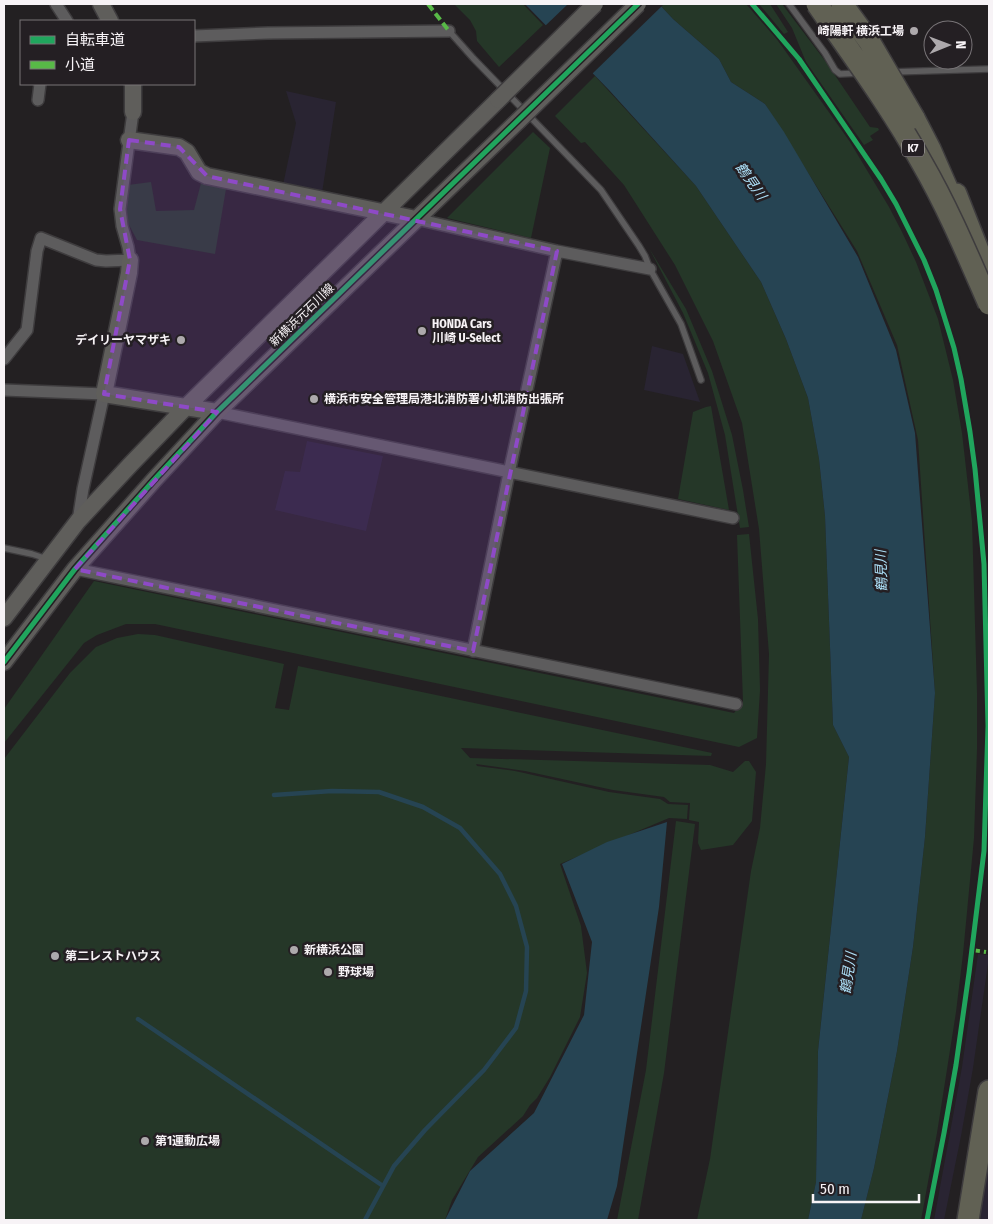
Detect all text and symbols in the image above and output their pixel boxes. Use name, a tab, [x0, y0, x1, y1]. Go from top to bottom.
legend	[20, 20, 195, 85]
north arrow	[923, 20, 973, 70]
place label: 崎陽軒 横浜工場	[818, 24, 904, 38]
marker: 崎陽軒 横浜工場	[908, 25, 920, 37]
text: 自転車道	[65, 31, 125, 49]
text: N	[952, 40, 969, 49]
text: 小道	[65, 56, 95, 74]
road number: K7	[902, 140, 924, 156]
water label: 鶴見川	[732, 159, 771, 205]
street label: 新横浜元石川線	[267, 281, 337, 349]
place label: HONDA Cars 川崎 U-Select	[432, 317, 501, 345]
marker: HONDA Cars 川崎 U-Select	[416, 325, 428, 337]
place label: デイリーヤマザキ	[75, 333, 171, 347]
marker: デイリーヤマザキ	[175, 334, 187, 346]
place label: 横浜市安全管理局港北消防署小机消防出張所	[324, 392, 564, 406]
marker: 横浜市安全管理局港北消防署小机消防出張所	[308, 393, 320, 405]
water label: 鶴見川	[872, 548, 891, 592]
place label: 新横浜公園	[304, 943, 364, 957]
marker: 新横浜公園	[288, 944, 300, 956]
place label: 第二レストハウス	[65, 949, 161, 963]
water label: 鶴見川	[837, 949, 860, 995]
marker: 第二レストハウス	[49, 950, 61, 962]
place label: 野球場	[338, 965, 374, 979]
marker: 野球場	[322, 966, 334, 978]
place label: 第1運動広場	[155, 1134, 220, 1148]
marker: 第1運動広場	[139, 1135, 151, 1147]
scale bar	[813, 1172, 919, 1204]
text: 50 m	[820, 1180, 850, 1198]

